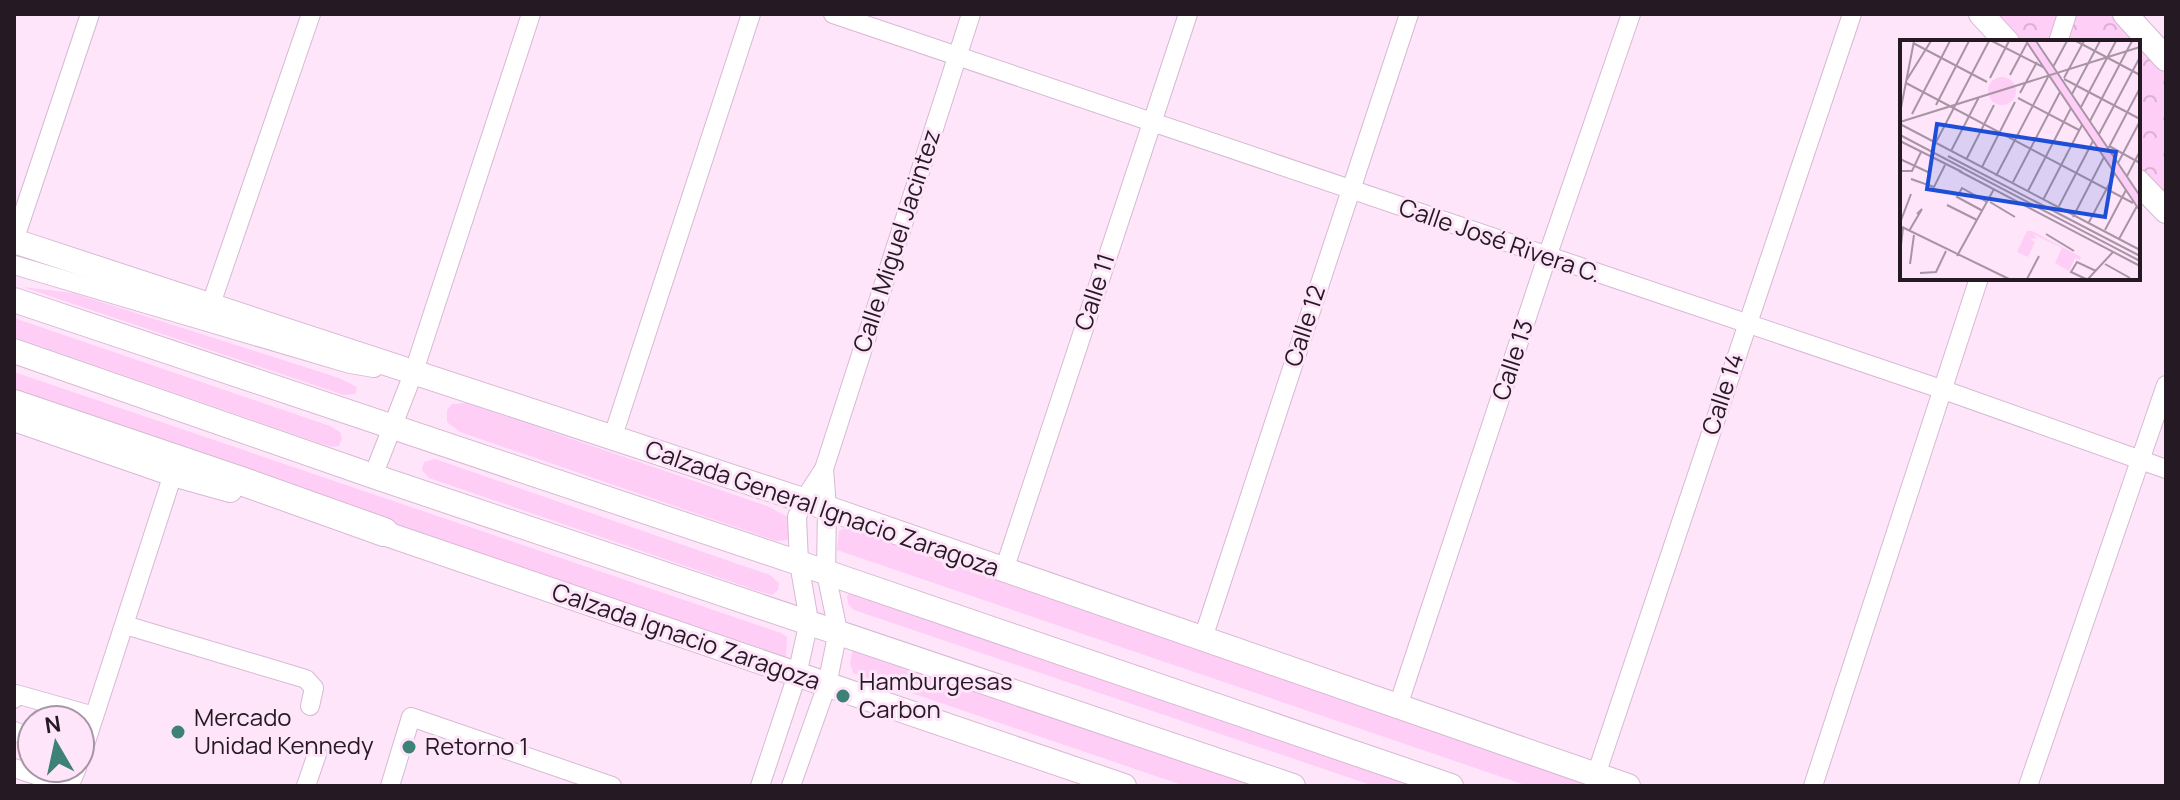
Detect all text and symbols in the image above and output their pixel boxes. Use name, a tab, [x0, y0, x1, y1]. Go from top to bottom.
inset map	[1900, 40, 2140, 280]
street label: Calle Miguel Jacintez	[844, 125, 947, 356]
street label: Calle José Rivera C.	[1395, 189, 1606, 290]
street label: Calle 11	[1066, 249, 1122, 334]
street label: Calle 12	[1275, 281, 1332, 370]
street label: Calle 13	[1483, 315, 1540, 404]
street label: Calle 14	[1693, 348, 1750, 439]
street label: Calzada General Ignacio Zaragoza	[641, 431, 1004, 584]
street label: Calzada Ignacio Zaragoza	[548, 574, 825, 697]
place label: Hamburgesas Carbon	[859, 664, 1013, 725]
marker: Hamburgesas Carbon	[834, 687, 852, 705]
place label: Mercado Unidad Kennedy	[194, 700, 374, 761]
north arrow	[16, 704, 96, 784]
text: N	[43, 708, 63, 740]
marker: Mercado Unidad Kennedy	[169, 723, 187, 741]
place label: Retorno 1	[425, 729, 529, 762]
marker: Retorno 1	[400, 738, 418, 756]

